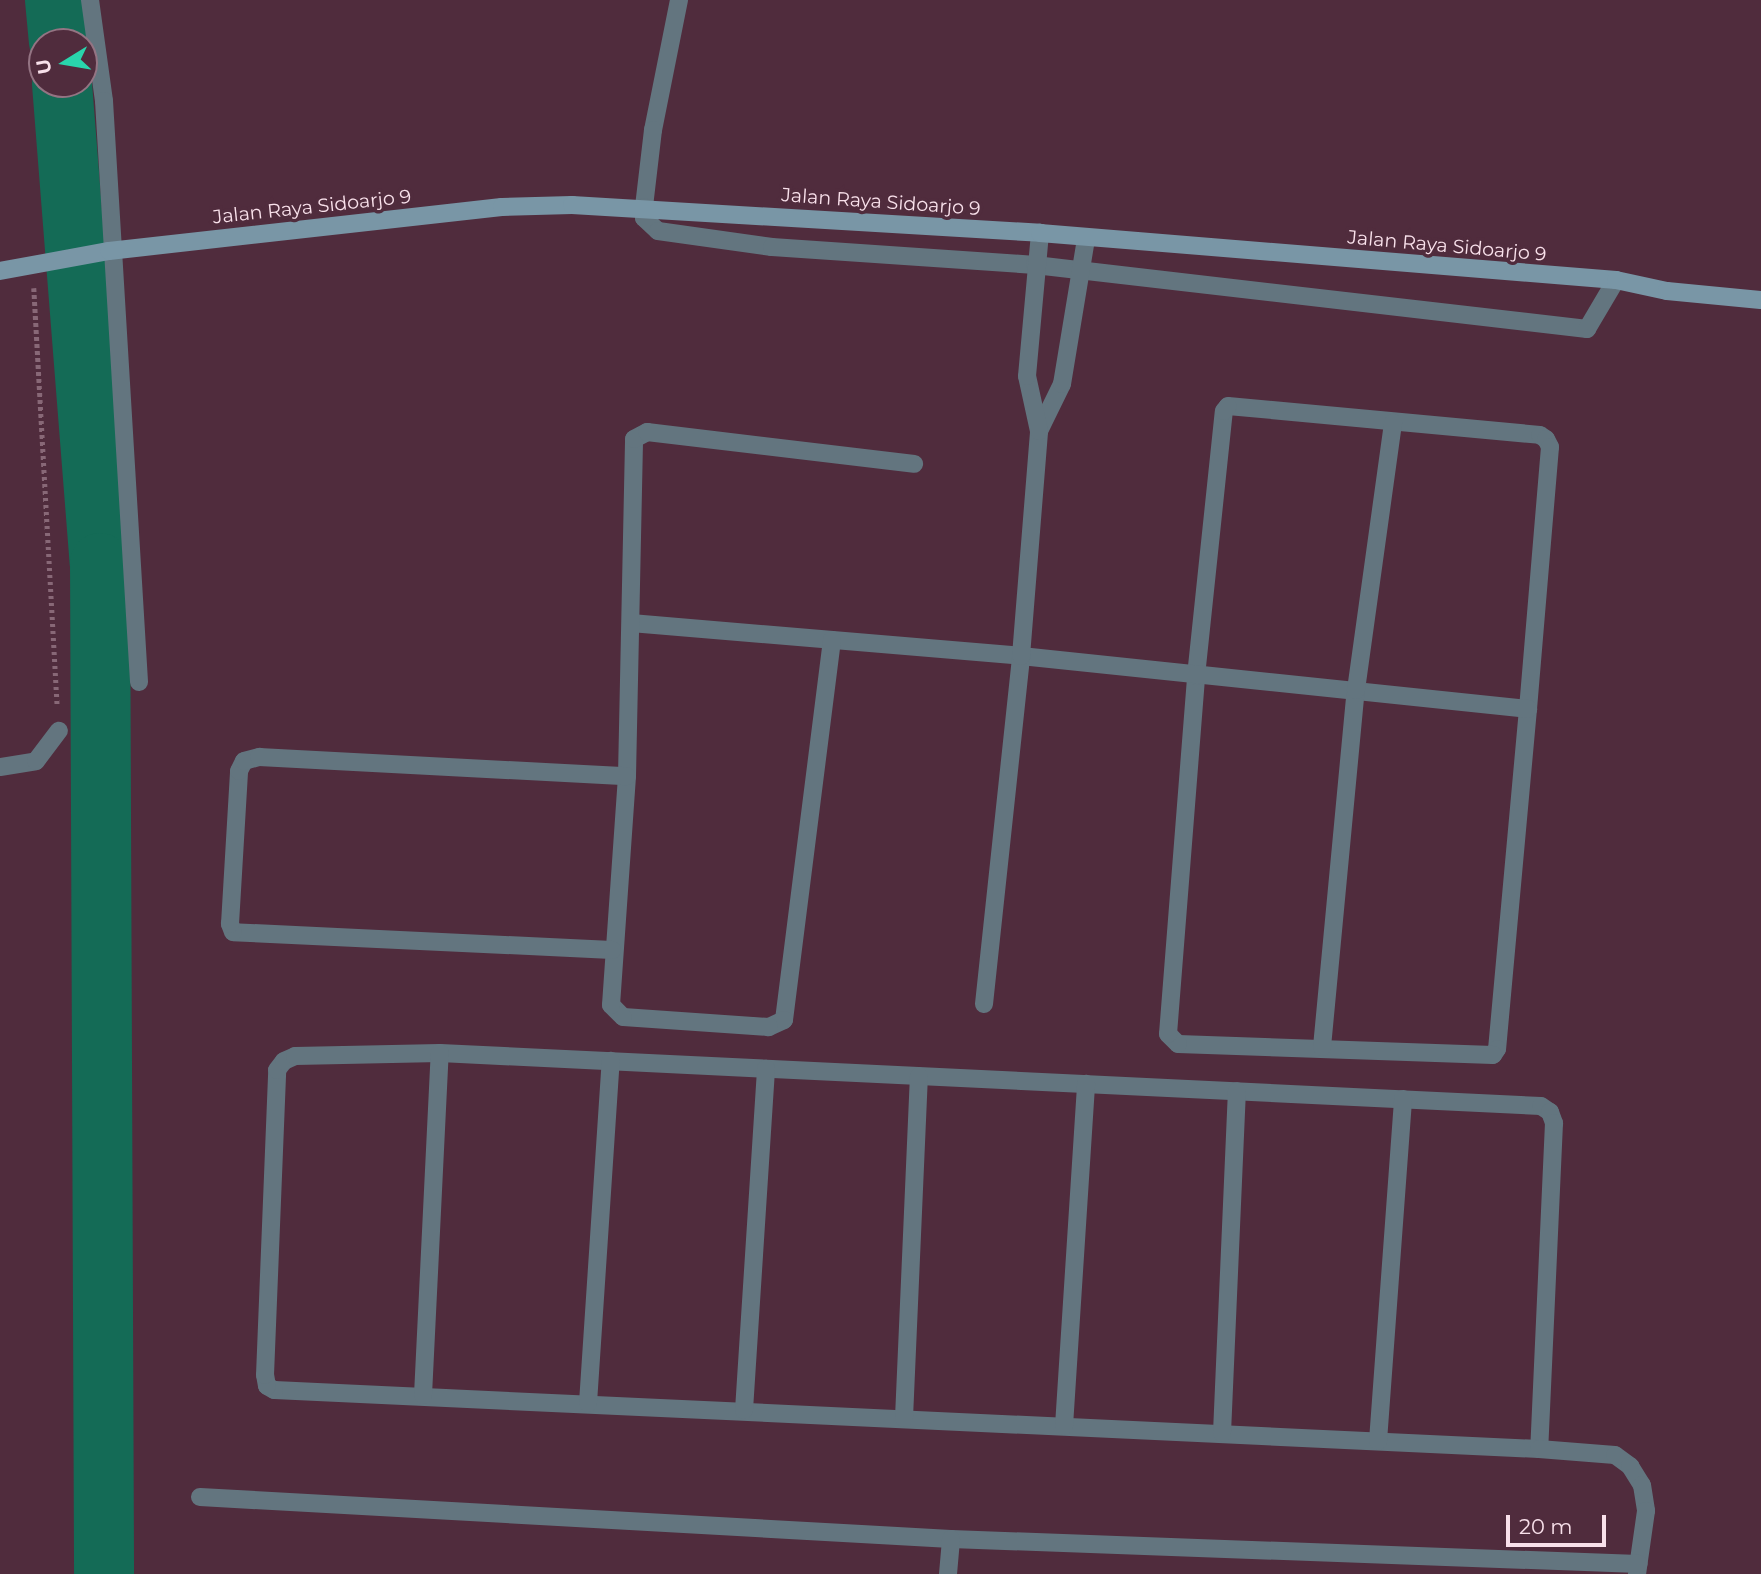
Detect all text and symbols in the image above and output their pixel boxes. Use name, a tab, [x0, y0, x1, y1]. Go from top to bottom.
north arrow	[28, 28, 98, 98]
text: U	[31, 57, 57, 76]
street label: Jalan Raya Sidoarjo 9	[781, 184, 981, 220]
street label: Jalan Raya Sidoarjo 9	[212, 185, 412, 229]
street label: Jalan Raya Sidoarjo 9	[1347, 226, 1547, 266]
scale bar	[1509, 1500, 1609, 1544]
text: 20 m	[1519, 1514, 1573, 1539]

